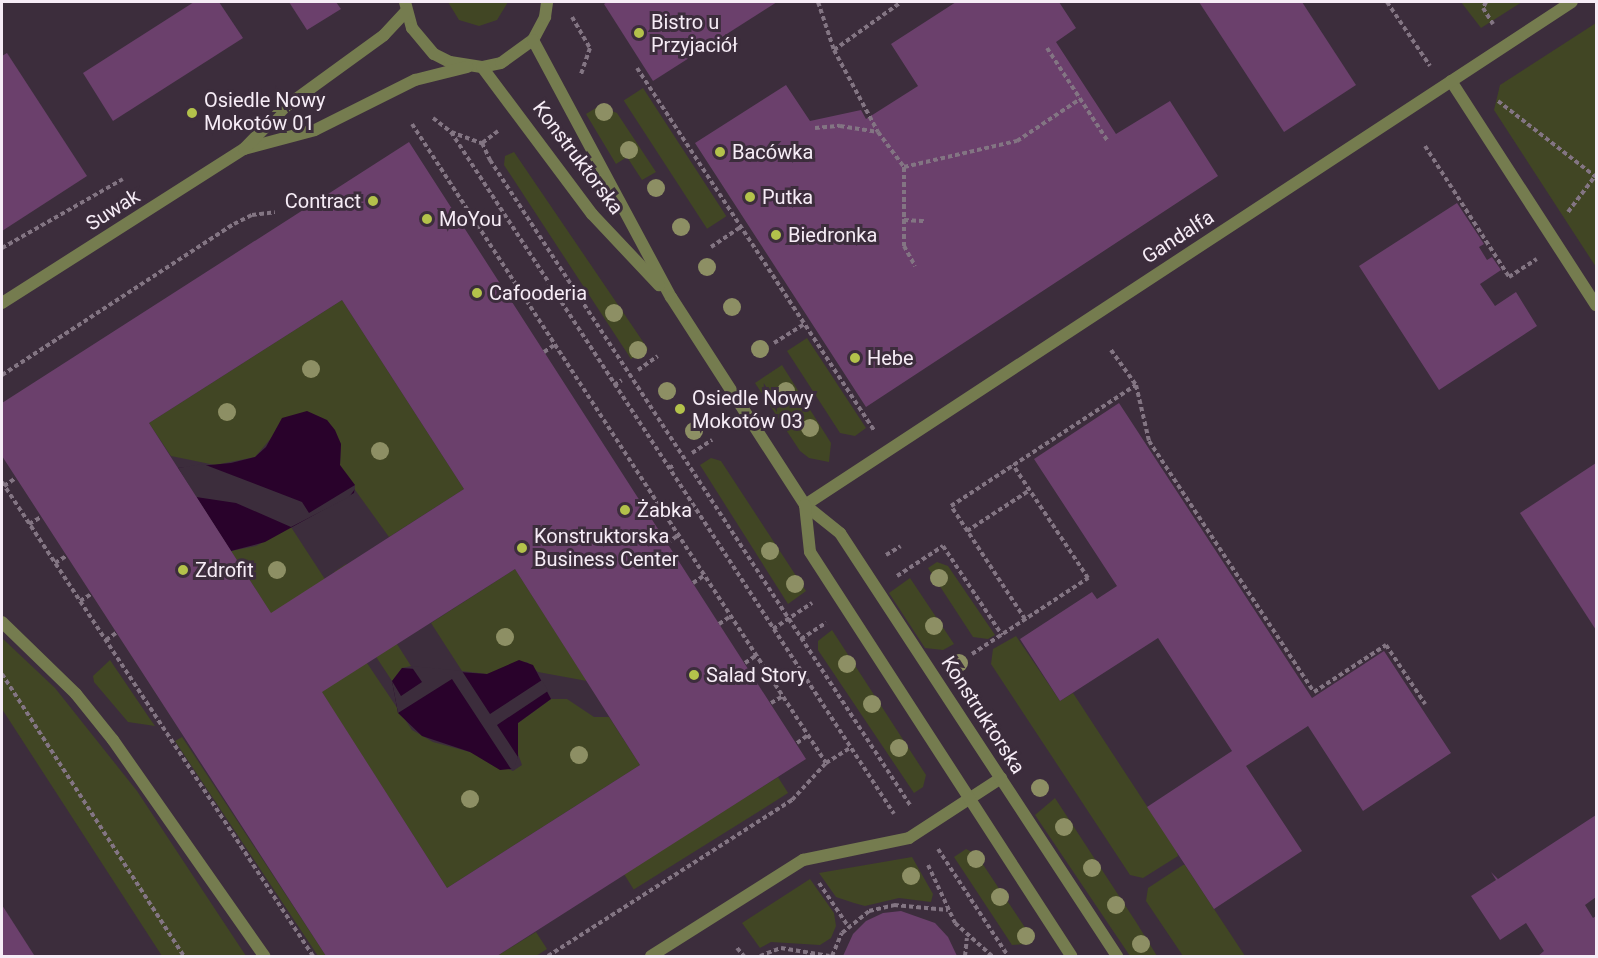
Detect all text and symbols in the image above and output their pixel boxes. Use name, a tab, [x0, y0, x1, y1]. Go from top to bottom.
place label: Bistro u Przyjaciół	[651, 10, 738, 57]
marker: Bistro u Przyjaciół	[632, 26, 646, 40]
place label: Osiedle Nowy Mokotów 01	[204, 89, 325, 136]
street label: Konstruktorska	[528, 97, 628, 219]
marker: Osiedle Nowy Mokotów 01	[185, 106, 199, 120]
place label: Bacówka	[732, 140, 813, 164]
marker: Bacówka	[713, 145, 727, 159]
street label: Suwak	[82, 184, 144, 236]
place label: Putka	[762, 185, 813, 209]
place label: Contract	[285, 189, 361, 213]
marker: Putka	[743, 190, 757, 204]
marker: Contract	[366, 194, 380, 208]
street label: Gandalfa	[1138, 205, 1218, 269]
place label: MoYou	[439, 207, 502, 231]
marker: MoYou	[420, 212, 434, 226]
place label: Biedronka	[788, 223, 877, 247]
marker: Biedronka	[769, 228, 783, 242]
place label: Cafooderia	[489, 281, 587, 305]
marker: Cafooderia	[470, 286, 484, 300]
place label: Hebe	[867, 346, 914, 370]
marker: Hebe	[848, 351, 862, 365]
place label: Osiedle Nowy Mokotów 03	[692, 386, 813, 433]
marker: Osiedle Nowy Mokotów 03	[673, 402, 687, 416]
place label: Żabka	[637, 498, 692, 522]
marker: Żabka	[618, 503, 632, 517]
place label: Konstruktorska Business Center	[534, 524, 679, 571]
marker: Konstruktorska Business Center	[515, 541, 529, 555]
place label: Zdrofit	[195, 558, 254, 582]
marker: Zdrofit	[176, 563, 190, 577]
street label: Konstruktorska	[936, 652, 1030, 778]
place label: Salad Story	[706, 663, 807, 687]
marker: Salad Story	[687, 668, 701, 682]

